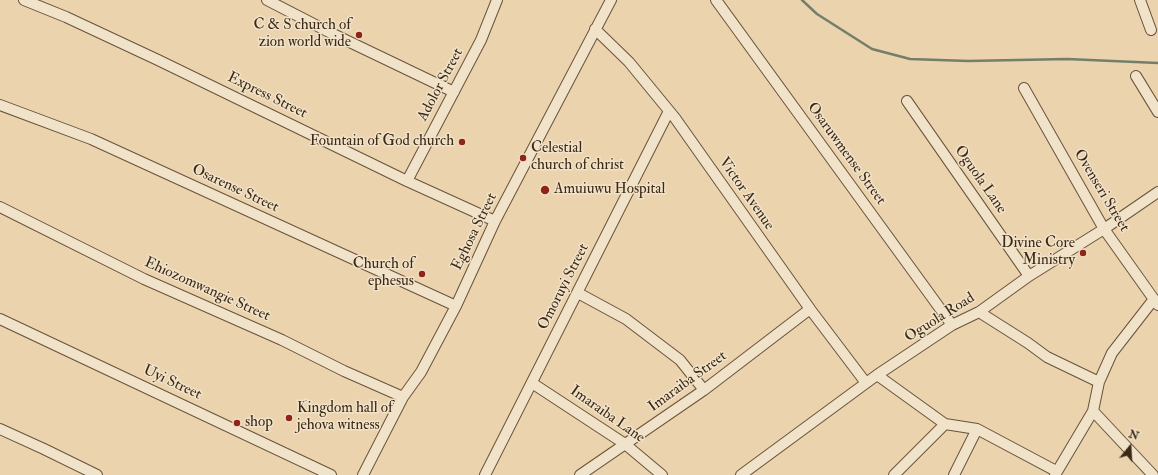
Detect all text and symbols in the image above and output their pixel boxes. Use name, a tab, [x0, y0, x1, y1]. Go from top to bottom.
place label: C & S church of zion world wide	[253, 17, 351, 52]
marker: C & S church of zion world wide	[354, 30, 364, 40]
street label: Adolor Street	[414, 45, 468, 125]
street label: Express Street	[224, 69, 310, 123]
street label: Osaruwmense Street	[803, 99, 889, 209]
place label: Fountain of God church	[310, 133, 454, 151]
marker: Fountain of God church	[457, 137, 467, 147]
place label: Celestial church of christ	[531, 140, 624, 175]
street label: Oguola Lane	[950, 143, 1010, 217]
street label: Ovenseri Street	[1069, 147, 1133, 235]
marker: Celestial church of christ	[518, 153, 528, 163]
street label: Victor Avenue	[714, 154, 778, 234]
street label: Osarense Street	[189, 161, 281, 217]
place label: Amuiuwu Hospital	[554, 181, 665, 199]
marker: Amuiuwu Hospital	[539, 184, 551, 196]
street label: Eghosa Street	[449, 190, 501, 274]
place label: Divine Core Ministry	[1001, 235, 1075, 270]
street label: Omoruyi Street	[535, 241, 593, 333]
marker: Divine Core Ministry	[1078, 248, 1088, 258]
street label: Ehiozomwangie Street	[141, 254, 273, 326]
place label: Church of ephesus	[353, 256, 414, 291]
marker: Church of ephesus	[417, 269, 427, 279]
street label: Oguola Road	[902, 289, 978, 347]
street label: Imaraiba Street	[645, 348, 731, 416]
street label: Uyi Street	[140, 362, 204, 404]
street label: Imaraiba Lane	[566, 383, 648, 447]
place label: Kingdom hall of jehova witness	[297, 400, 393, 435]
marker: Kingdom hall of jehova witness	[284, 413, 294, 423]
place label: shop	[245, 414, 273, 432]
marker: shop	[232, 418, 242, 428]
north arrow	[1110, 427, 1150, 467]
text: N	[1127, 427, 1141, 443]

